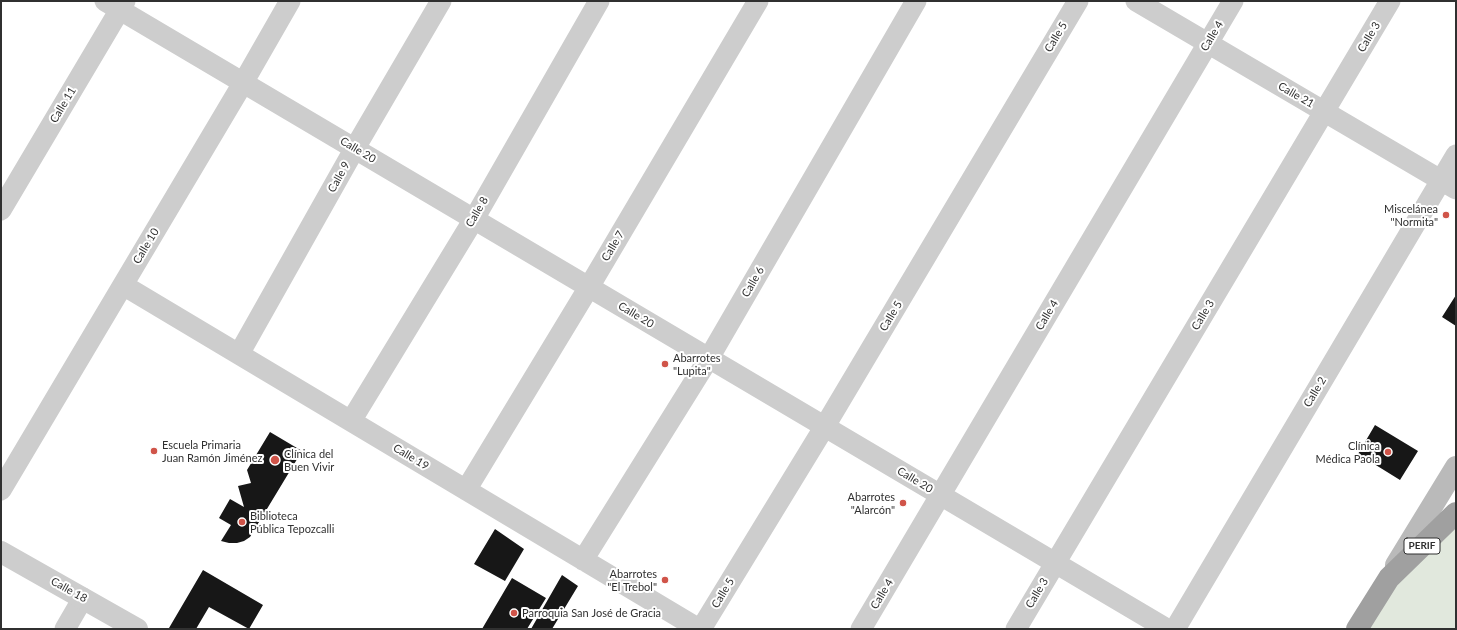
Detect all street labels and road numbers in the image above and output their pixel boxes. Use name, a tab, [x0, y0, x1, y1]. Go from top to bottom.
street label: Calle 4	[1198, 18, 1226, 54]
street label: Calle 5	[1042, 19, 1070, 55]
street label: Calle 3	[1355, 19, 1383, 55]
street label: Calle 21	[1276, 79, 1316, 111]
street label: Calle 11	[47, 85, 79, 125]
street label: Calle 20	[338, 134, 378, 166]
street label: Calle 9	[325, 159, 353, 195]
street label: Calle 8	[463, 194, 491, 230]
street label: Calle 10	[130, 226, 162, 266]
street label: Calle 7	[599, 228, 627, 264]
street label: Calle 6	[739, 264, 767, 300]
street label: Calle 4	[1033, 297, 1061, 333]
street label: Calle 3	[1189, 297, 1217, 333]
street label: Calle 5	[877, 298, 905, 334]
street label: Calle 20	[616, 299, 656, 331]
street label: Calle 2	[1301, 374, 1329, 410]
street label: Calle 19	[391, 441, 431, 473]
street label: Calle 20	[895, 464, 935, 496]
road number: PERIF	[1404, 538, 1440, 554]
street label: Calle 18	[49, 575, 89, 605]
street label: Calle 5	[709, 575, 737, 611]
street label: Calle 3	[1023, 575, 1051, 611]
street label: Calle 4	[868, 576, 896, 612]

